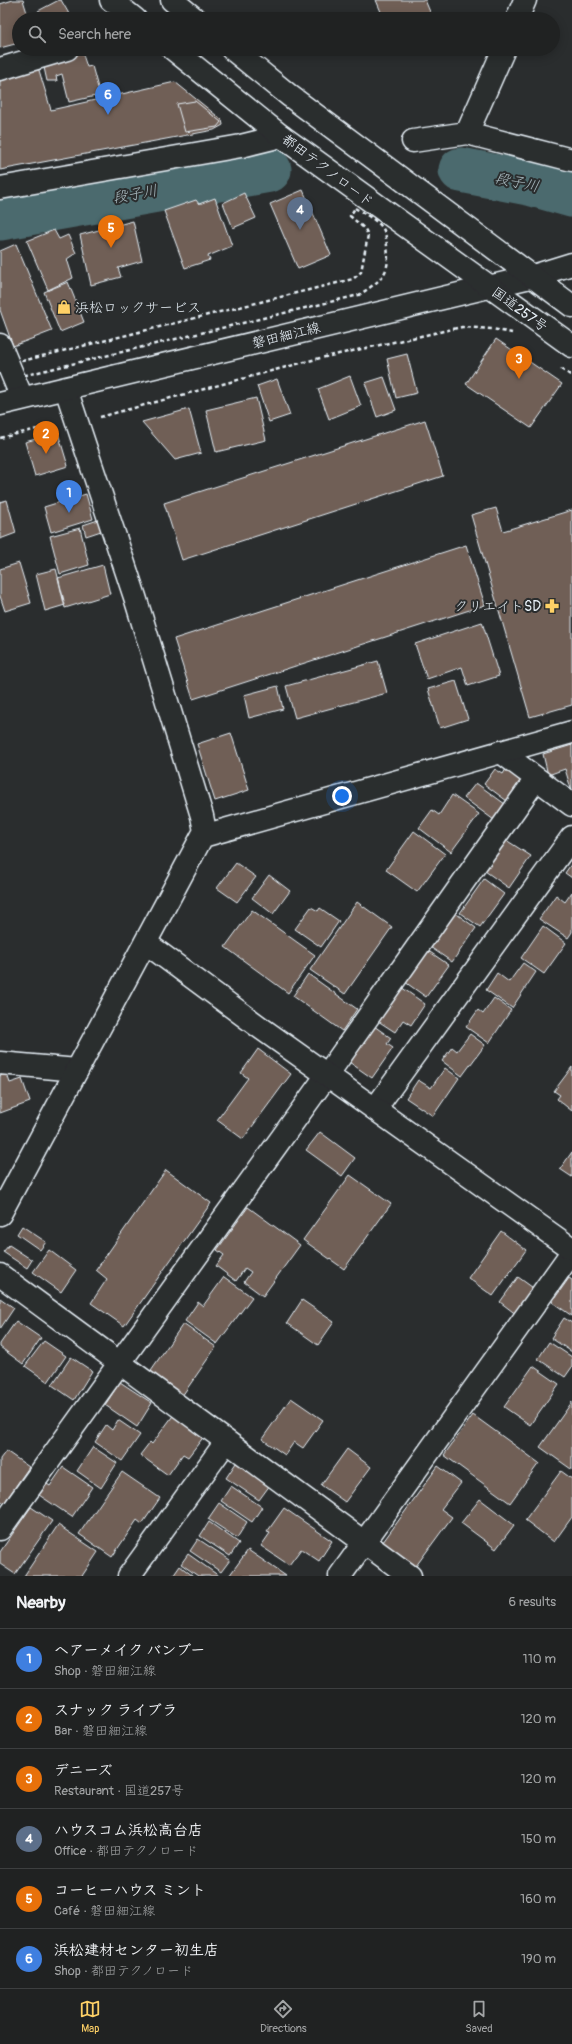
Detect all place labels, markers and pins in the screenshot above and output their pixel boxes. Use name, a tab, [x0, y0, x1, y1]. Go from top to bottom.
pin: 6	[95, 82, 121, 115]
pin: 4	[287, 197, 313, 230]
pin: 5	[98, 215, 124, 248]
shop icon: 浜松ロックサービス	[56, 299, 72, 315]
place label: 浜松ロックサービス	[75, 299, 201, 316]
pin: 3	[506, 346, 532, 379]
pin: 2	[33, 421, 59, 454]
pin: 1	[56, 480, 82, 513]
place label: クリエイトSD	[454, 598, 541, 615]
pharmacy icon: クリエイトSD	[544, 598, 560, 614]

